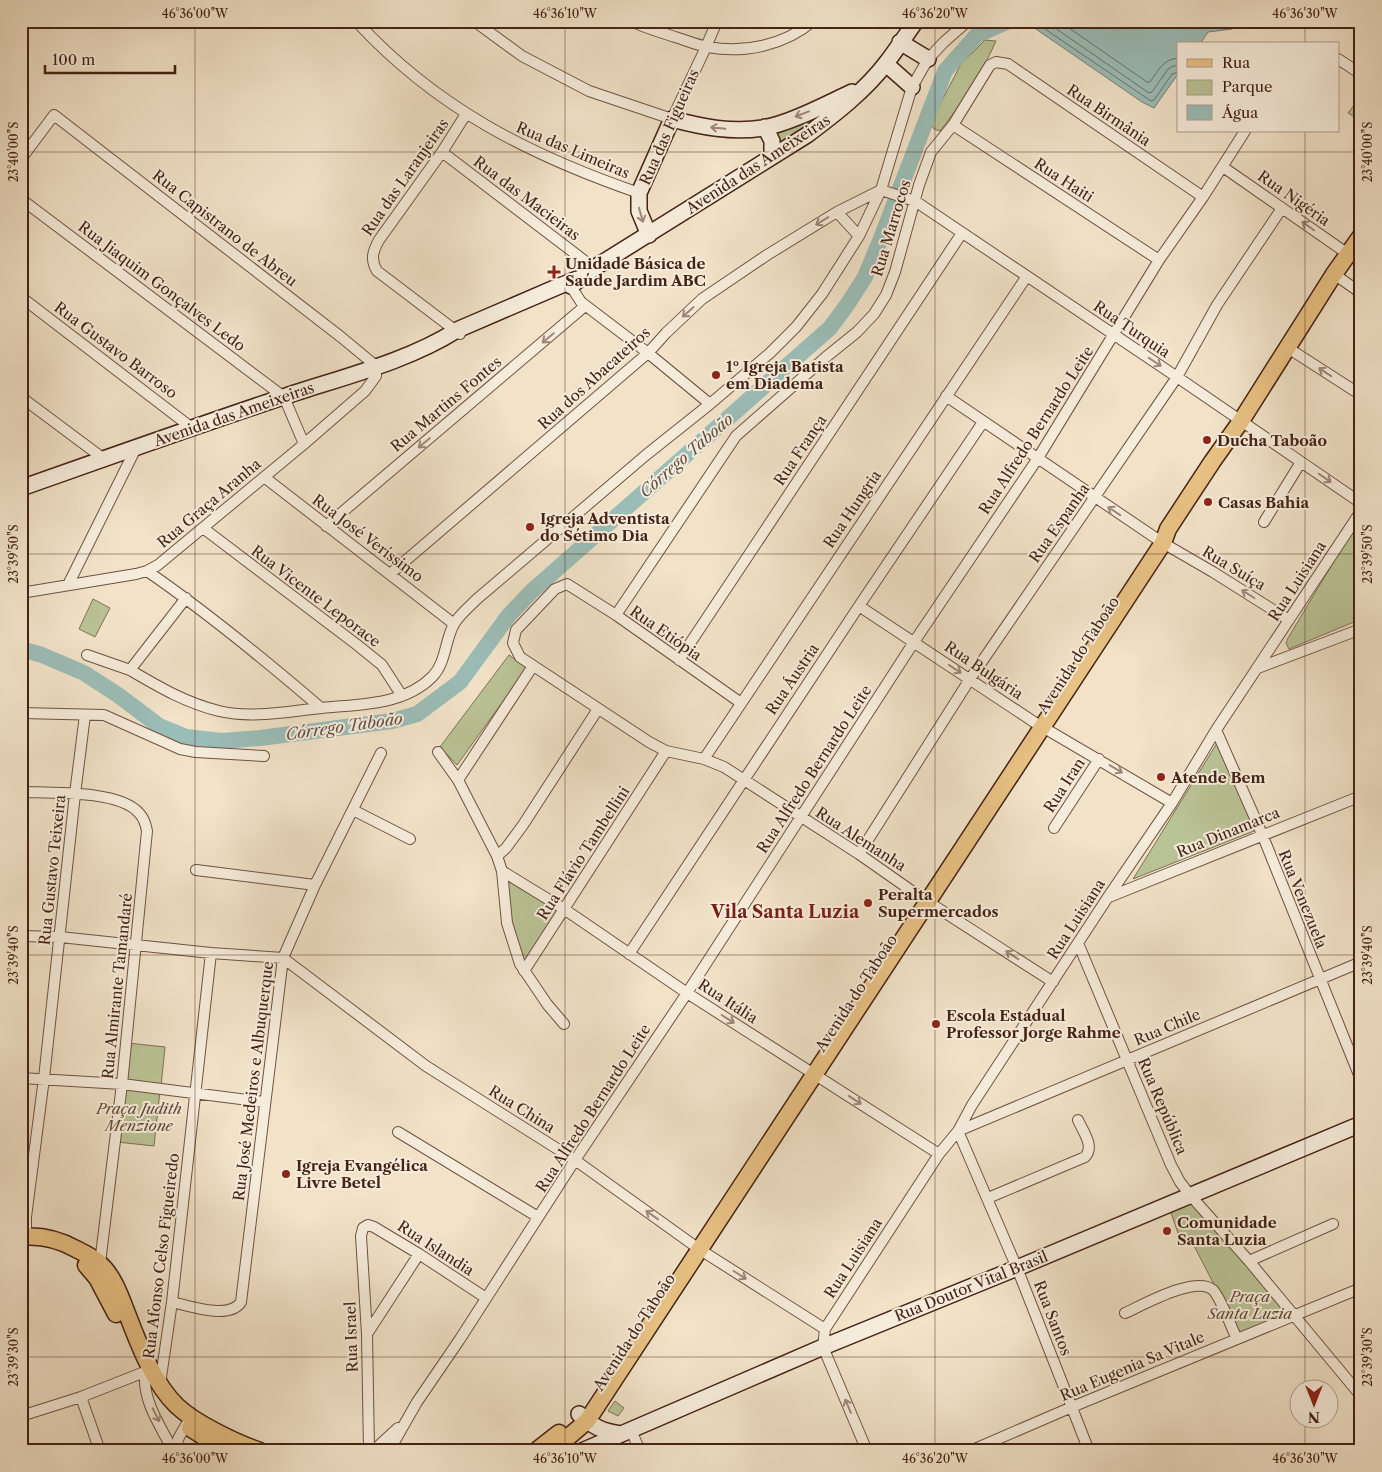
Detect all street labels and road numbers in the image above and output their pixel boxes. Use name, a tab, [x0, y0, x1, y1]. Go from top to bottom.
street label: Rua das Figueiras	[635, 66, 703, 188]
street label: Rua Birmânia	[1063, 80, 1155, 150]
street label: Avenida das Ameixeiras	[681, 110, 834, 218]
street label: Rua das Laranjeiras	[357, 115, 453, 239]
street label: Rua das Limeiras	[513, 118, 633, 182]
street label: Rua das Macieiras	[470, 152, 584, 244]
street label: Rua Haiti	[1031, 154, 1098, 206]
street label: Rua Capistrano de Abreu	[149, 166, 301, 290]
street label: Rua Nigéria	[1254, 166, 1334, 230]
street label: Rua Marrocos	[867, 177, 915, 279]
street label: Rua Jiaquim Gonçalves Ledo	[75, 217, 249, 355]
street label: Rua Turquia	[1090, 296, 1174, 362]
street label: Rua Gustavo Barroso	[51, 298, 181, 402]
street label: Rua dos Abacateiros	[534, 323, 654, 433]
street label: Rua Alfredo Bernardo Leite	[975, 342, 1097, 518]
street label: Rua Martins Fontes	[387, 352, 505, 456]
street label: Avenida das Ameixeiras	[150, 378, 317, 451]
street label: Rua França	[769, 411, 831, 489]
street label: Rua Graça Aranha	[153, 454, 265, 552]
street label: Rua Hungria	[819, 466, 885, 552]
street label: Rua Espanha	[1025, 480, 1093, 566]
street label: Rua José Veríssimo	[309, 490, 427, 586]
street label: Rua Luisiana	[1264, 537, 1330, 625]
street label: Rua Vicente Leporace	[248, 541, 384, 651]
street label: Rua Suíça	[1199, 542, 1269, 594]
street label: Avenida do Taboão	[1032, 593, 1123, 718]
street label: Rua Etiópia	[627, 601, 706, 665]
street label: Rua Bulgária	[941, 637, 1027, 703]
street label: Rua Áustria	[761, 640, 823, 718]
street label: Rua Alfredo Bernardo Leite	[753, 681, 875, 857]
street label: Rua Iran	[1039, 754, 1089, 816]
street label: Rua Flávio Tambellini	[533, 782, 634, 923]
street label: Rua Gustavo Teixeira	[35, 794, 69, 946]
street label: Rua Alemanha	[812, 803, 910, 875]
street label: Rua Dinamarca	[1174, 803, 1283, 861]
street label: Rua Venezuela	[1275, 847, 1331, 951]
street label: Rua Luisiana	[1043, 875, 1109, 963]
street label: Rua Almirante Tamandaré	[98, 892, 136, 1080]
street label: Avenida do Taboão	[810, 931, 901, 1056]
street label: Rua José Medeiros e Albuquerque	[229, 960, 277, 1202]
street label: Rua Itália	[695, 975, 762, 1027]
street label: Rua Chile	[1131, 1005, 1203, 1049]
street label: Rua Alfredo Bernardo Leite	[532, 1020, 654, 1196]
street label: Rua República	[1134, 1055, 1192, 1157]
street label: Rua China	[485, 1081, 559, 1137]
street label: Rua Afonso Celso Figueiredo	[139, 1152, 183, 1360]
street label: Rua Luisiana	[820, 1214, 886, 1302]
street label: Rua Islandia	[394, 1216, 478, 1280]
street label: Rua Doutor Vital Brasil	[892, 1246, 1051, 1325]
street label: Avenida do Taboão	[588, 1270, 679, 1395]
street label: Rua Santos	[1030, 1278, 1076, 1358]
street label: Rua Israel	[340, 1301, 362, 1373]
street label: Rua Eugenia Sa Vitale	[1057, 1327, 1207, 1405]

